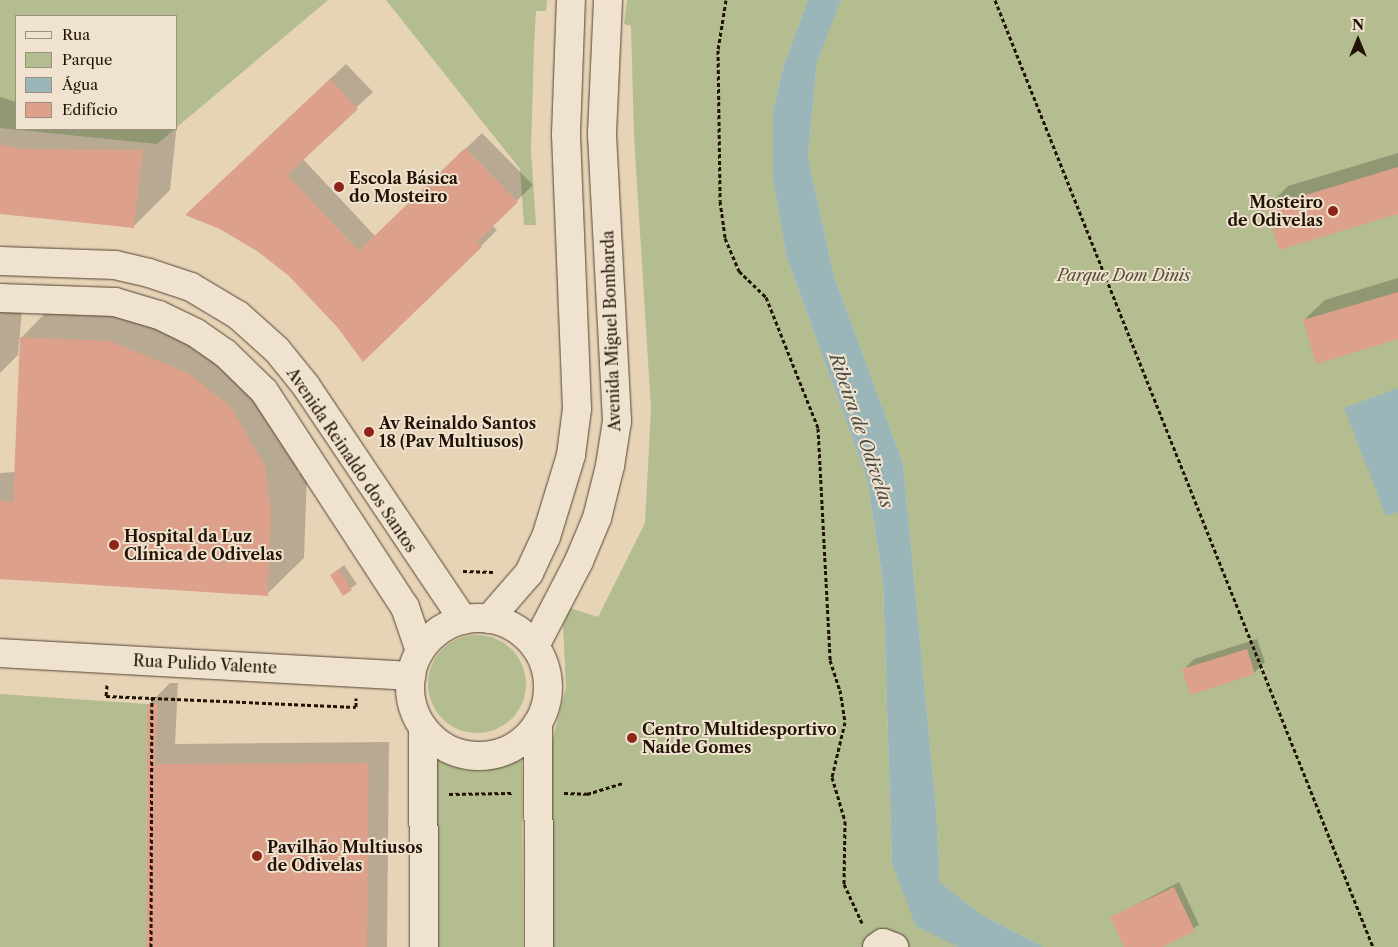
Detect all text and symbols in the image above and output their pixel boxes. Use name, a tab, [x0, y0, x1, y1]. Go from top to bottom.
legend	[15, 15, 178, 130]
north arrow	[1333, 15, 1383, 65]
text: N	[1352, 16, 1364, 34]
text: Rua	[62, 25, 90, 44]
text: Parque	[62, 50, 112, 69]
text: Água	[62, 75, 98, 94]
text: Edifício	[62, 100, 118, 119]
place label: Escola Básica do Mosteiro	[349, 168, 458, 206]
marker: Escola Básica do Mosteiro	[333, 181, 345, 193]
place label: Mosteiro de Odivelas	[1227, 192, 1323, 230]
marker: Mosteiro de Odivelas	[1327, 205, 1339, 217]
street label: Avenida Miguel Bombarda	[598, 230, 624, 432]
park label: Parque Dom Dinis	[1057, 265, 1191, 285]
water label: Ribeira de Odivelas	[824, 351, 898, 511]
street label: Avenida Reinaldo dos Santos	[283, 364, 421, 556]
place label: Av Reinaldo Santos 18 (Pav Multiusos)	[379, 413, 537, 451]
marker: Av Reinaldo Santos 18 (Pav Multiusos)	[363, 426, 375, 438]
place label: Hospital da Luz Clínica de Odivelas	[124, 526, 283, 564]
marker: Hospital da Luz Clínica de Odivelas	[108, 539, 120, 551]
street label: Rua Pulido Valente	[132, 651, 278, 677]
place label: Centro Multidesportivo Naíde Gomes	[642, 719, 837, 757]
marker: Centro Multidesportivo Naíde Gomes	[626, 732, 638, 744]
place label: Pavilhão Multiusos de Odivelas	[267, 837, 423, 875]
marker: Pavilhão Multiusos de Odivelas	[251, 850, 263, 862]

